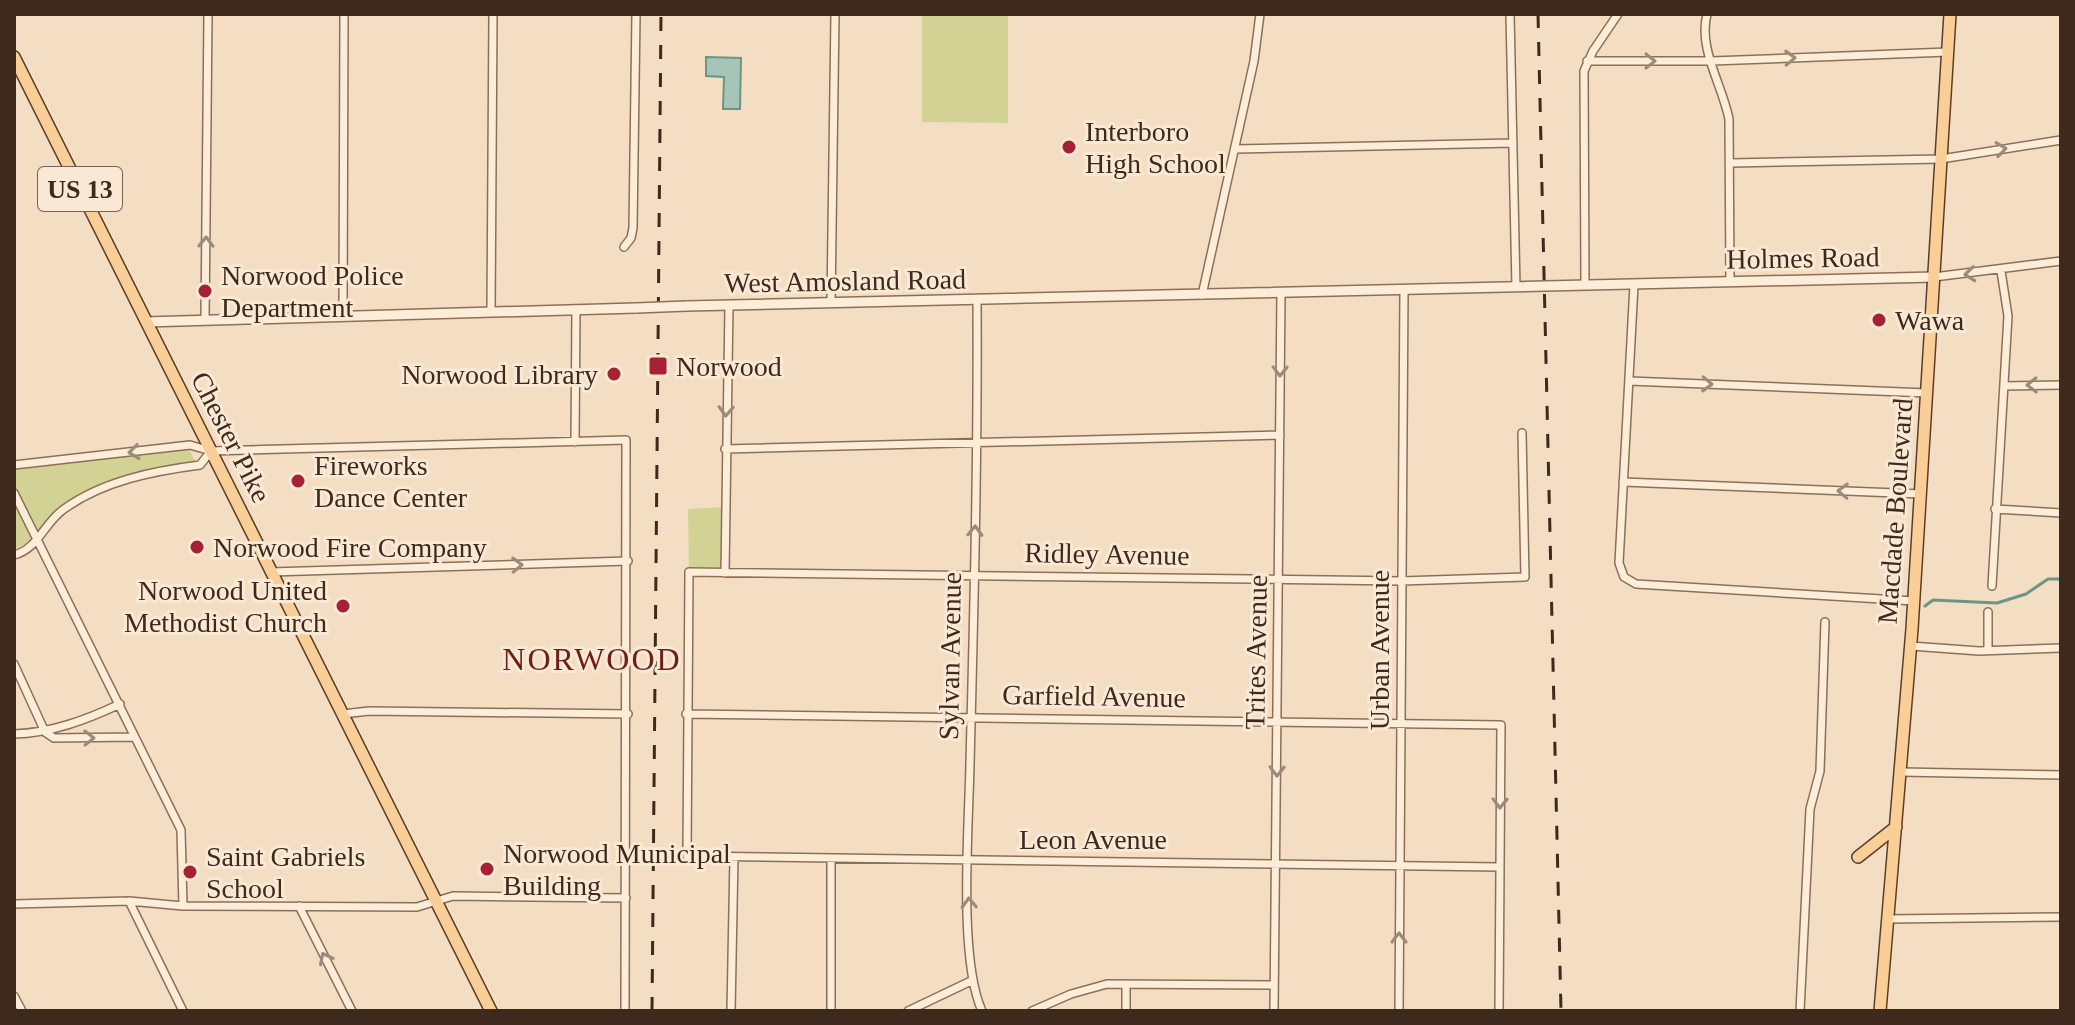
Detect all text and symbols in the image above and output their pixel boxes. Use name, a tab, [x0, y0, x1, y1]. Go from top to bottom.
one-way arrow	[1784, 50, 1797, 67]
one-way arrow	[1644, 52, 1657, 70]
place label: Interboro High School	[1085, 116, 1226, 179]
marker: Interboro High School	[1060, 138, 1078, 156]
one-way arrow	[1994, 141, 2008, 158]
road number: US 13	[38, 167, 122, 211]
one-way arrow	[197, 235, 215, 248]
street label: Holmes Road	[1726, 241, 1880, 275]
place label: Norwood Police Department	[221, 260, 404, 323]
street label: West Amosland Road	[724, 263, 966, 299]
one-way arrow	[1963, 266, 1976, 283]
marker: Norwood Police Department	[196, 282, 214, 300]
place label: Wawa	[1895, 305, 1965, 336]
marker: Wawa	[1870, 311, 1888, 329]
place label: Norwood	[676, 351, 782, 382]
marker: Norwood	[647, 355, 669, 377]
place label: Norwood Library	[401, 359, 598, 390]
marker: Norwood Library	[605, 365, 623, 383]
one-way arrow	[1271, 365, 1289, 378]
street label: Chester Pike	[185, 367, 277, 507]
one-way arrow	[1701, 376, 1714, 393]
one-way arrow	[2025, 376, 2038, 394]
street label: Macdade Boulevard	[1872, 397, 1918, 625]
one-way arrow	[717, 405, 734, 418]
one-way arrow	[127, 443, 141, 460]
place label: Fireworks Dance Center	[314, 450, 468, 513]
marker: Fireworks Dance Center	[289, 472, 307, 490]
one-way arrow	[1836, 483, 1849, 500]
one-way arrow	[966, 524, 983, 537]
place label: Norwood Fire Company	[213, 532, 487, 563]
street label: Ridley Avenue	[1024, 537, 1190, 571]
marker: Norwood Fire Company	[188, 538, 206, 556]
one-way arrow	[511, 556, 524, 573]
street label: Urban Avenue	[1364, 570, 1395, 730]
street label: Sylvan Avenue	[933, 572, 967, 740]
street label: Trites Avenue	[1239, 574, 1273, 730]
place label: Norwood United Methodist Church	[124, 575, 327, 638]
marker: Norwood United Methodist Church	[334, 597, 352, 615]
district label: NORWOOD	[502, 641, 682, 677]
street label: Garfield Avenue	[1002, 679, 1186, 713]
one-way arrow	[83, 729, 96, 747]
one-way arrow	[1268, 765, 1286, 778]
one-way arrow	[1491, 797, 1509, 810]
street label: Leon Avenue	[1019, 824, 1167, 855]
place label: Norwood Municipal Building	[503, 838, 731, 901]
place label: Saint Gabriels School	[206, 841, 365, 904]
marker: Norwood Municipal Building	[478, 860, 496, 878]
marker: Saint Gabriels School	[181, 863, 199, 881]
one-way arrow	[961, 896, 978, 909]
one-way arrow	[1390, 931, 1408, 944]
one-way arrow	[320, 952, 335, 967]

